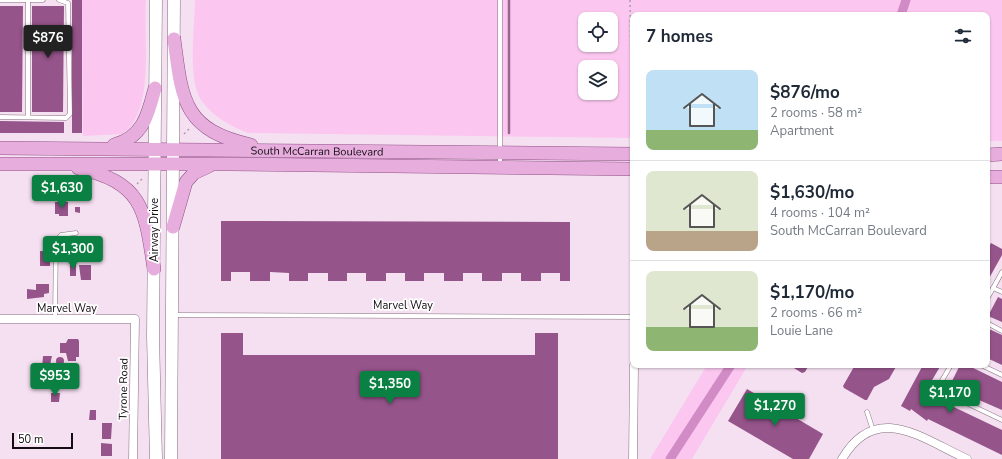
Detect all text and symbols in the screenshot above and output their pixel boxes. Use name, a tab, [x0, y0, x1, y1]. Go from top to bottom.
map controls	[578, 12, 618, 100]
button: locate	[578, 12, 618, 52]
pin: $876	[24, 25, 72, 59]
text: 7 homes	[646, 25, 713, 48]
icon: filters	[952, 25, 974, 47]
text: $876	[32, 29, 64, 47]
button: layers	[578, 60, 618, 100]
text: $876/mo	[770, 81, 840, 104]
icon: home	[678, 86, 726, 134]
text: 2 rooms · 58 m²	[770, 104, 862, 122]
text: Apartment	[770, 122, 833, 140]
street label: South McCarran Boulevard	[251, 143, 383, 160]
pin: $1,630	[29, 175, 95, 209]
text: $1,630	[41, 179, 83, 197]
text: $1,630/mo	[770, 181, 854, 204]
icon: home	[678, 187, 726, 235]
street label: Airway Drive	[147, 198, 162, 262]
text: 4 rooms · 104 m²	[770, 204, 870, 222]
text: South McCarran Boulevard	[770, 222, 927, 240]
pin: $1,300	[40, 236, 106, 270]
text: $1,300	[52, 240, 94, 258]
text: $1,170/mo	[770, 281, 854, 304]
icon: home	[678, 287, 726, 335]
street label: Marvel Way	[373, 298, 433, 313]
street label: Marvel Way	[37, 301, 97, 316]
text: 2 rooms · 66 m²	[770, 304, 862, 322]
text: Louie Lane	[770, 322, 833, 340]
street label: Tyrone Road	[115, 358, 132, 420]
pin: $953	[31, 363, 79, 397]
text: $953	[39, 367, 71, 385]
pin: $1,350	[357, 371, 423, 405]
text: $1,350	[369, 375, 411, 393]
pin: $1,170	[917, 380, 983, 414]
text: $1,170	[929, 384, 971, 402]
pin: $1,270	[742, 393, 808, 427]
text: $1,270	[754, 397, 796, 415]
scale bar	[12, 431, 73, 450]
text: 50 m	[18, 432, 43, 447]

